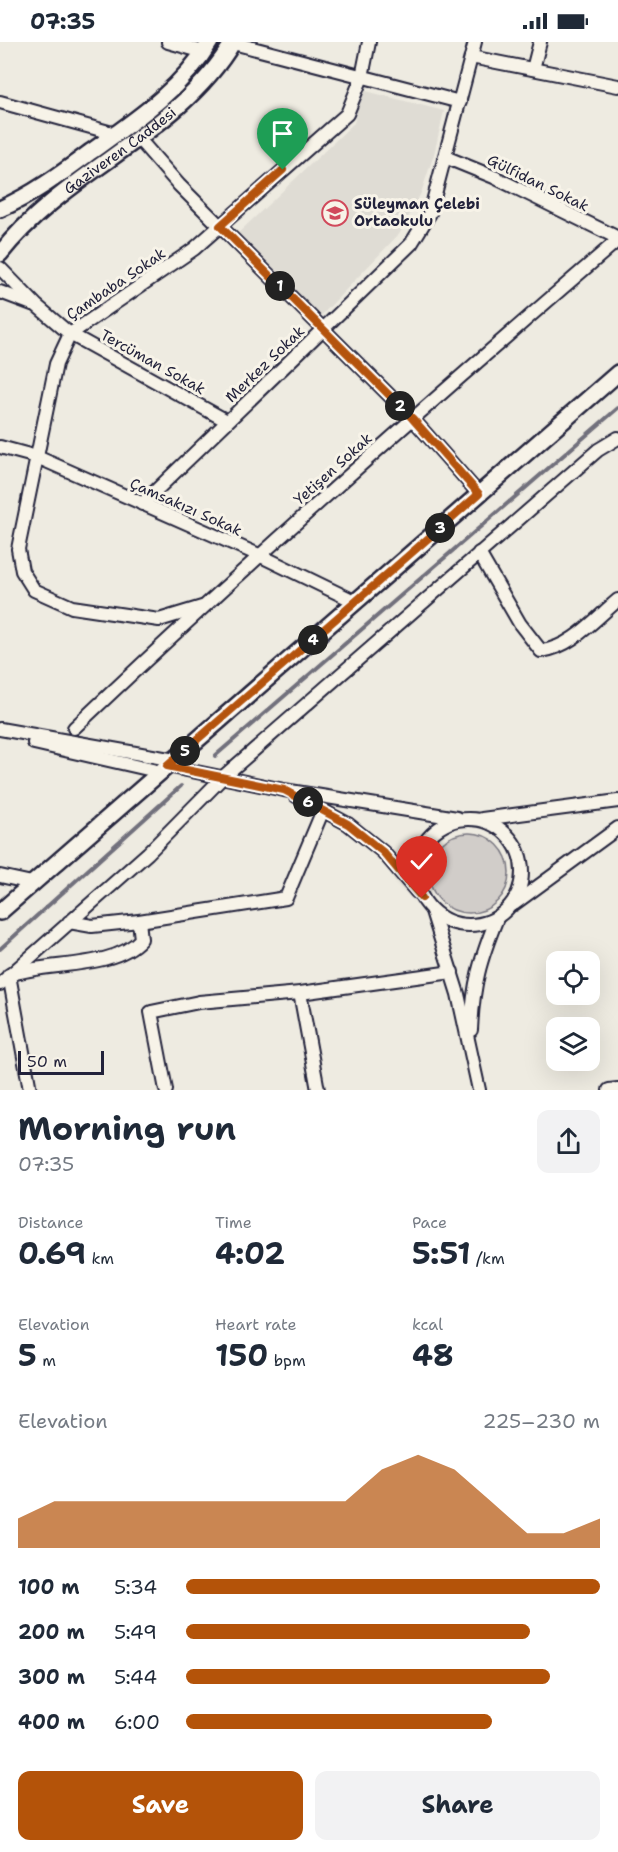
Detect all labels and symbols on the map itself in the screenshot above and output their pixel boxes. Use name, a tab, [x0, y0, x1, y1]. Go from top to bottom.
street label: Gaziveren Caddesi	[60, 102, 181, 199]
pin	[257, 108, 308, 170]
street label: Gülfidan Sokak	[484, 150, 592, 216]
place label: Süleyman Çelebi Ortaokulu	[354, 194, 480, 231]
school or university icon: Süleyman Çelebi Ortaokulu	[320, 198, 350, 228]
street label: Çambaba Sokak	[62, 243, 170, 325]
pin: 1	[265, 271, 295, 301]
street label: Merkez Sokak	[221, 321, 309, 407]
street label: Tercüman Sokak	[97, 325, 209, 399]
pin: 2	[385, 391, 415, 421]
street label: Yetişen Sokak	[290, 428, 376, 510]
street label: Çamsakızı Sokak	[127, 473, 245, 541]
pin: 3	[425, 513, 455, 543]
pin: 4	[298, 625, 328, 655]
pin: 5	[170, 736, 200, 766]
pin: 6	[293, 787, 323, 817]
pin	[396, 836, 447, 898]
scale bar	[18, 1048, 104, 1076]

